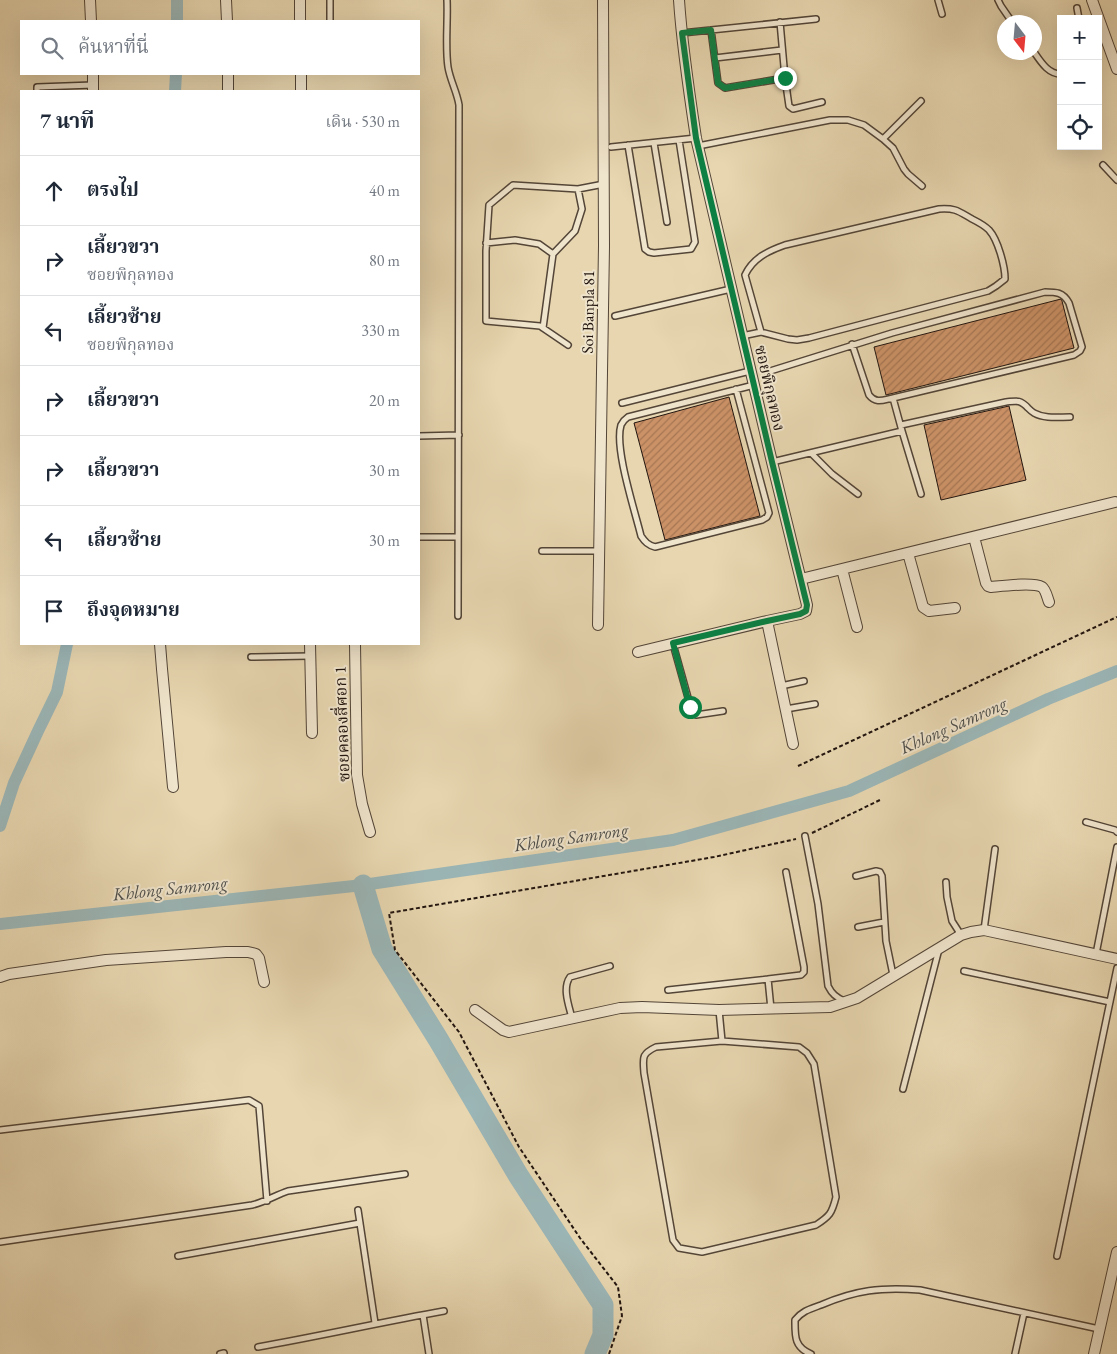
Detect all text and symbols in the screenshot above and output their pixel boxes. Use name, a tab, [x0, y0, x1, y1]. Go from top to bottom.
north arrow	[997, 15, 1042, 60]
map controls	[1057, 15, 1102, 150]
button: +	[1057, 15, 1102, 60]
search box	[20, 20, 420, 75]
icon: search	[38, 34, 66, 62]
text: ค้นหาที่นี่	[78, 34, 149, 59]
button: −	[1057, 60, 1102, 105]
route end	[774, 67, 797, 90]
button: locate	[1057, 105, 1102, 150]
text: 7 นาที	[40, 107, 94, 134]
text: เดิน · 530 m	[325, 111, 400, 132]
icon: ahead	[40, 177, 68, 205]
text: ตรงไป	[87, 177, 139, 202]
text: 40 m	[369, 180, 400, 201]
text: เลี้ยวขวา	[87, 234, 159, 259]
icon: right	[40, 247, 68, 275]
text: 80 m	[369, 250, 400, 271]
text: ซอยพิกุลทอง	[87, 264, 174, 285]
street label: Soi Banpla 81	[577, 270, 599, 354]
text: เลี้ยวซ้าย	[87, 304, 161, 329]
icon: left	[40, 317, 68, 345]
text: 330 m	[361, 320, 400, 341]
text: ซอยพิกุลทอง	[87, 334, 174, 355]
street label: ซอยพิกุลทอง	[749, 343, 790, 433]
icon: right	[40, 387, 68, 415]
text: เลี้ยวขวา	[87, 387, 159, 412]
text: 20 m	[369, 390, 400, 411]
icon: right	[40, 457, 68, 485]
text: เลี้ยวขวา	[87, 457, 159, 482]
text: 30 m	[369, 460, 400, 481]
icon: left	[40, 527, 68, 555]
text: เลี้ยวซ้าย	[87, 527, 161, 552]
text: 30 m	[369, 530, 400, 551]
icon: arrive	[40, 597, 68, 625]
text: ถึงจุดหมาย	[87, 597, 180, 622]
street label: ซอยคลองสี่ศอก 1	[328, 666, 355, 782]
water label: Khlong Samrong	[895, 691, 1011, 760]
route start	[679, 696, 702, 719]
water label: Khlong Samrong	[511, 818, 630, 858]
water label: Khlong Samrong	[111, 870, 229, 907]

